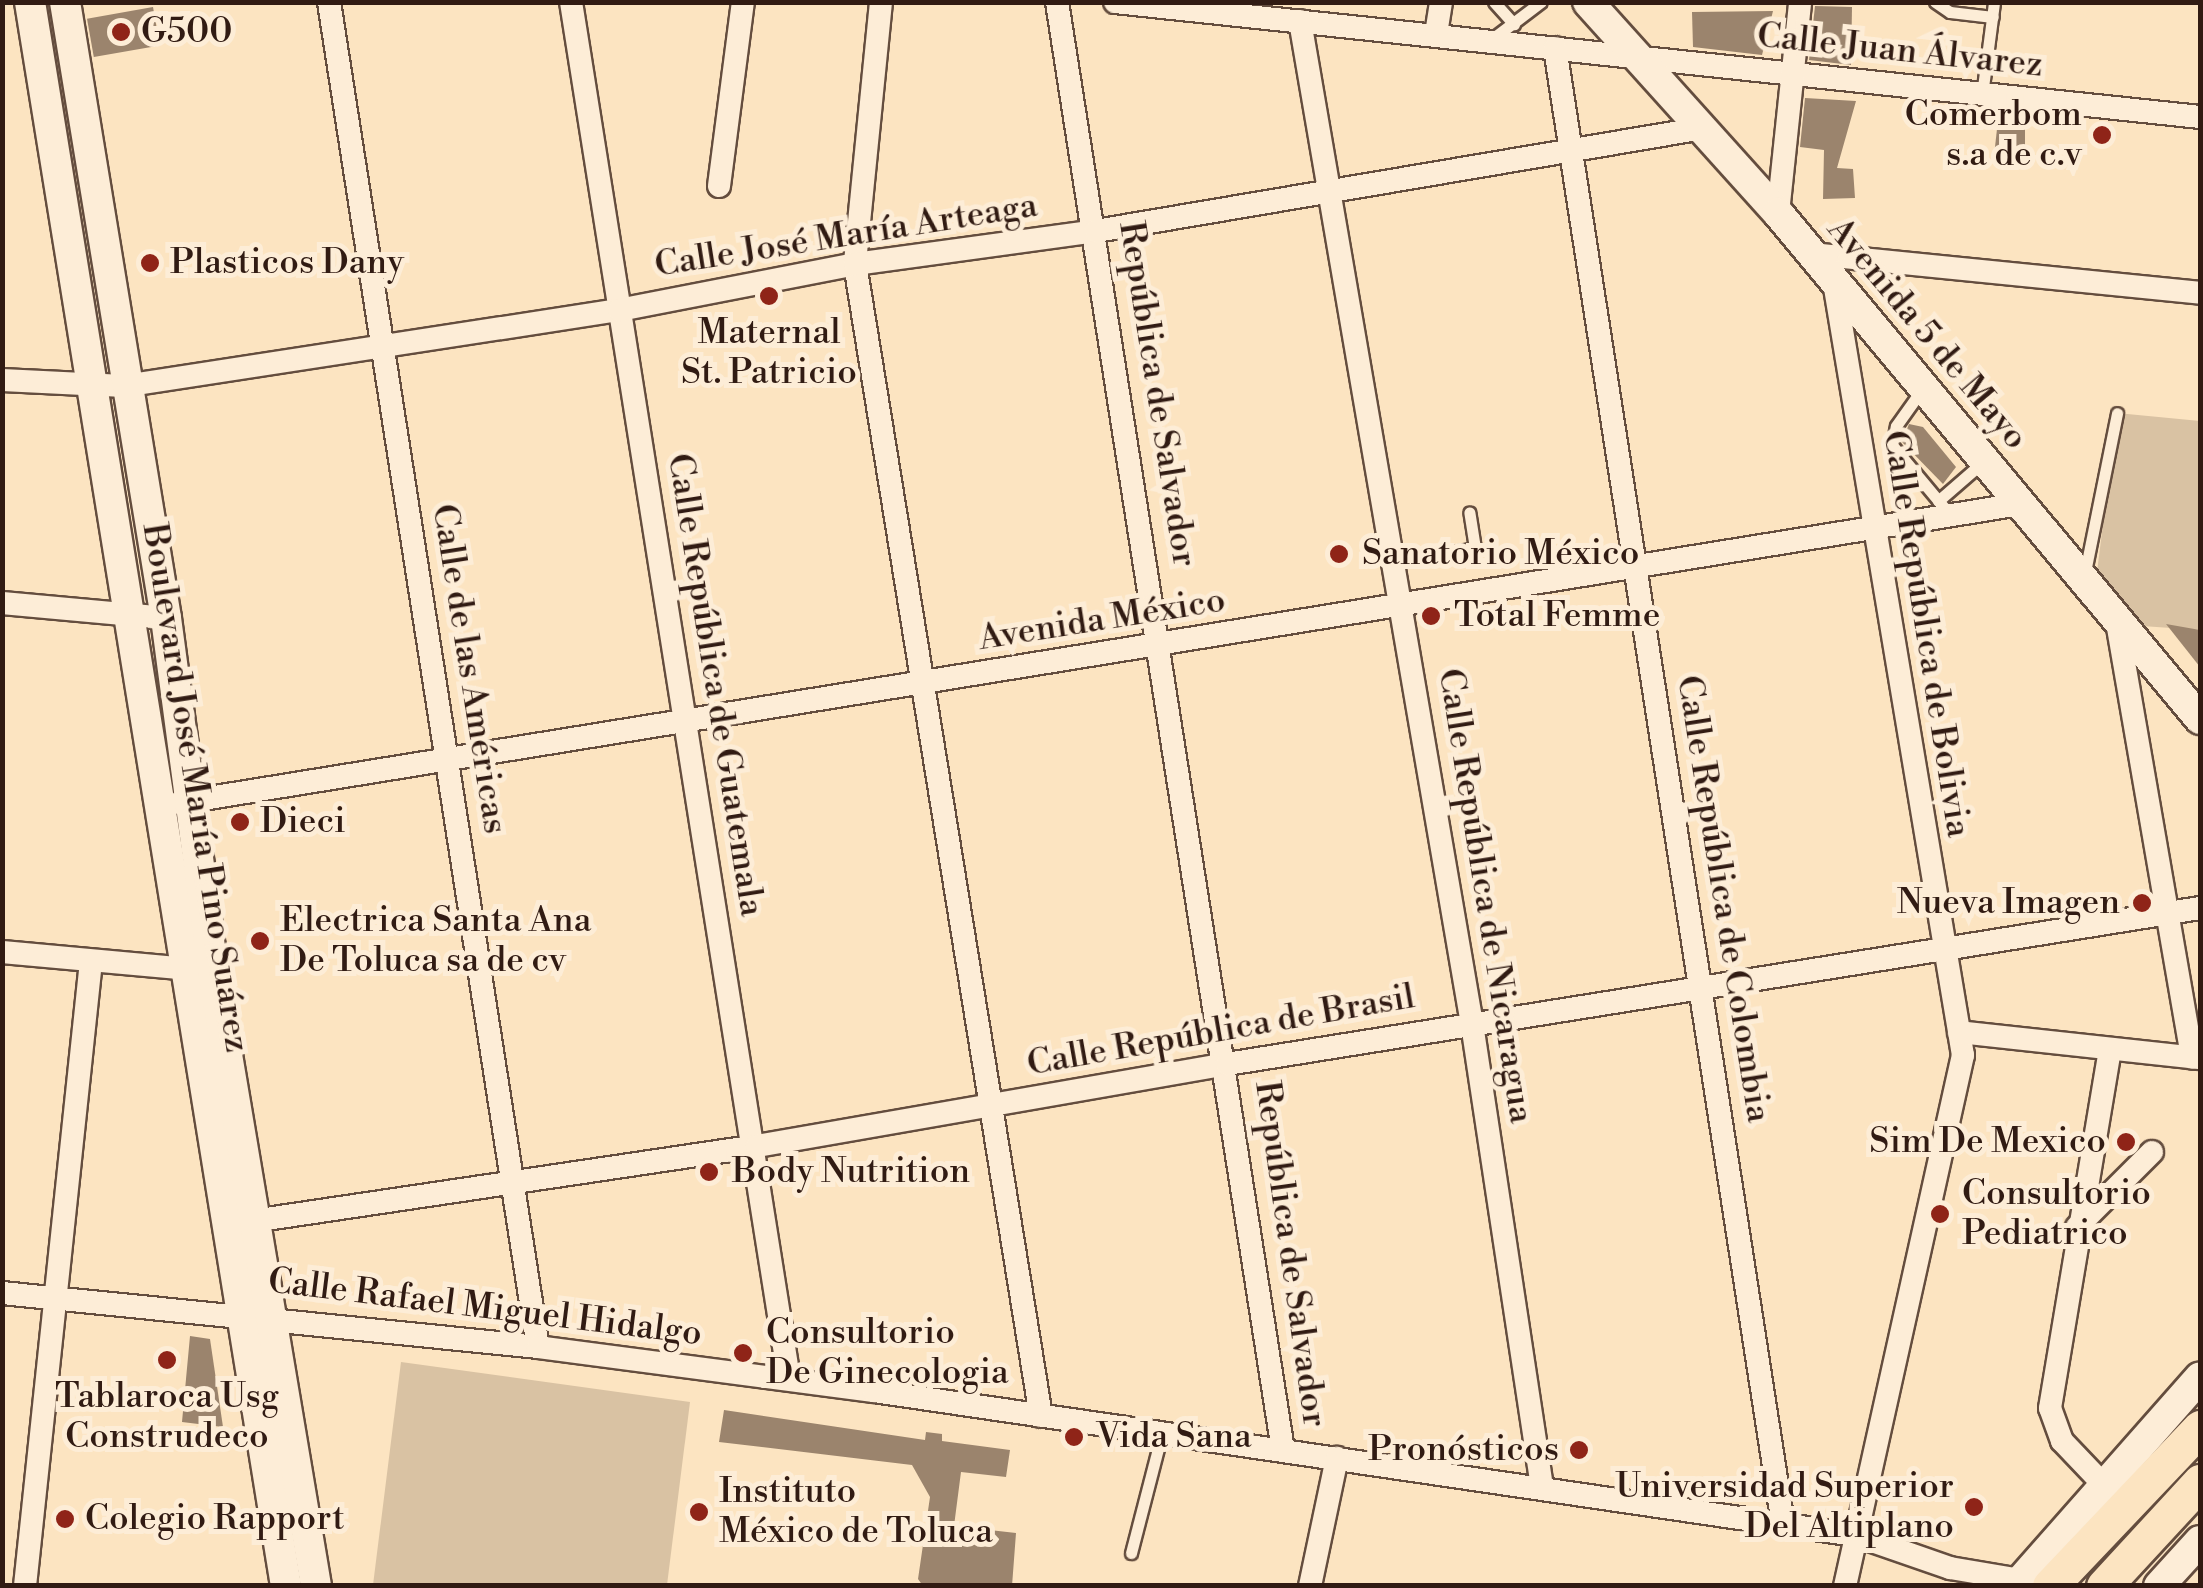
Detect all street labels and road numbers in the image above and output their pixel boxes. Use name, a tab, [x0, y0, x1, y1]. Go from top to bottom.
street label: Calle Juan Álvarez	[1755, 15, 2045, 87]
street label: Calle José María Arteaga	[652, 185, 1040, 287]
street label: Avenida 5 de Mayo	[1818, 210, 2036, 458]
street label: República de Salvador	[1109, 218, 1205, 570]
street label: Calle República de Bolivia	[1873, 428, 1979, 840]
street label: Calle República de Guatemala	[658, 451, 772, 919]
street label: Calle de las Américas	[422, 501, 516, 837]
street label: Boulevard José María Pino Suárez	[132, 520, 258, 1056]
street label: Avenida México	[976, 580, 1228, 660]
street label: Calle República de Nicaragua	[1428, 666, 1542, 1126]
street label: Calle República de Colombia	[1667, 673, 1779, 1125]
street label: Calle República de Brasil	[1024, 976, 1418, 1086]
street label: República de Salvador	[1245, 1078, 1335, 1430]
street label: Calle Rafael Miguel Hidalgo	[266, 1261, 704, 1355]

